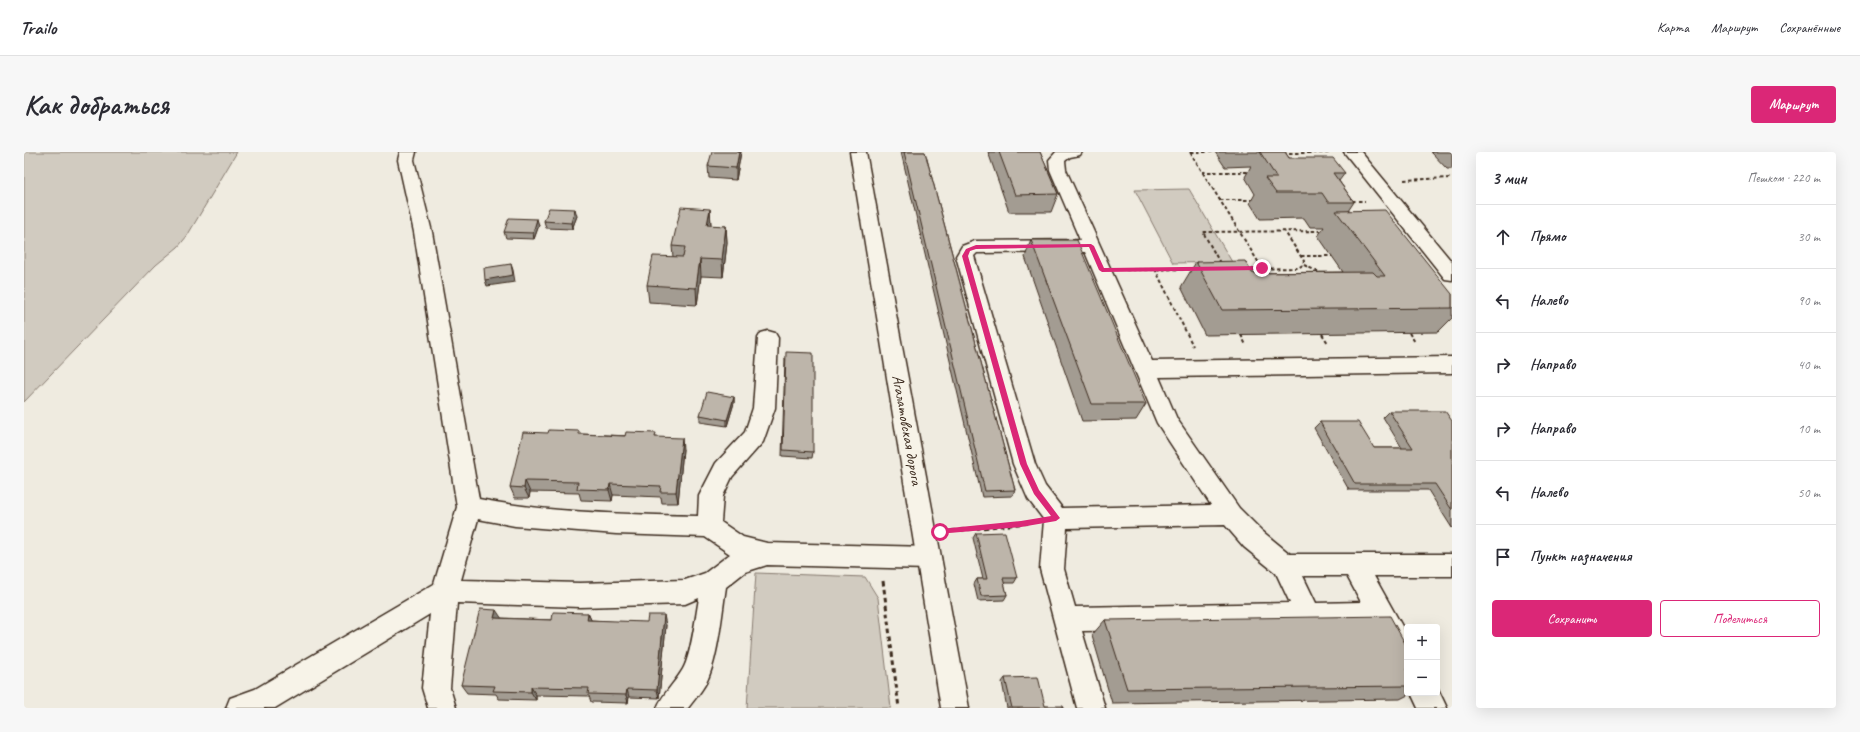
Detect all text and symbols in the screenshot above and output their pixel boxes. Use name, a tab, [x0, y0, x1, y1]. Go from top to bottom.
text: Trailo	[20, 16, 56, 40]
text: Карта	[1657, 19, 1689, 36]
text: Маршрут	[1711, 19, 1757, 36]
text: Сохранённые	[1779, 19, 1840, 36]
button: Маршрут	[1751, 86, 1836, 123]
text: Как добраться	[24, 87, 169, 122]
text: 3 мин	[1492, 168, 1527, 189]
text: Пешком · 220 m	[1747, 170, 1820, 186]
icon: ahead	[1492, 226, 1514, 248]
text: Прямо	[1530, 227, 1566, 246]
text: 30 m	[1798, 229, 1820, 245]
route end	[1253, 259, 1271, 277]
icon: left	[1492, 290, 1514, 312]
text: Налево	[1530, 291, 1568, 310]
text: 90 m	[1798, 293, 1820, 309]
icon: right	[1492, 354, 1514, 376]
text: Направо	[1530, 355, 1576, 374]
text: 40 m	[1798, 357, 1820, 373]
street label: Агалатовская дорога	[887, 373, 927, 488]
icon: right	[1492, 418, 1514, 440]
text: Направо	[1530, 419, 1576, 438]
text: 10 m	[1798, 421, 1820, 437]
icon: left	[1492, 482, 1514, 504]
text: Налево	[1530, 483, 1568, 502]
text: 50 m	[1798, 485, 1820, 501]
route start	[931, 523, 949, 541]
icon: arrive	[1492, 546, 1514, 568]
text: Пункт назначения	[1530, 547, 1632, 566]
button: Сохранить	[1492, 600, 1652, 637]
button: Поделиться	[1660, 600, 1820, 637]
map controls	[1404, 624, 1440, 696]
button: +	[1404, 624, 1440, 660]
button: −	[1404, 660, 1440, 696]

